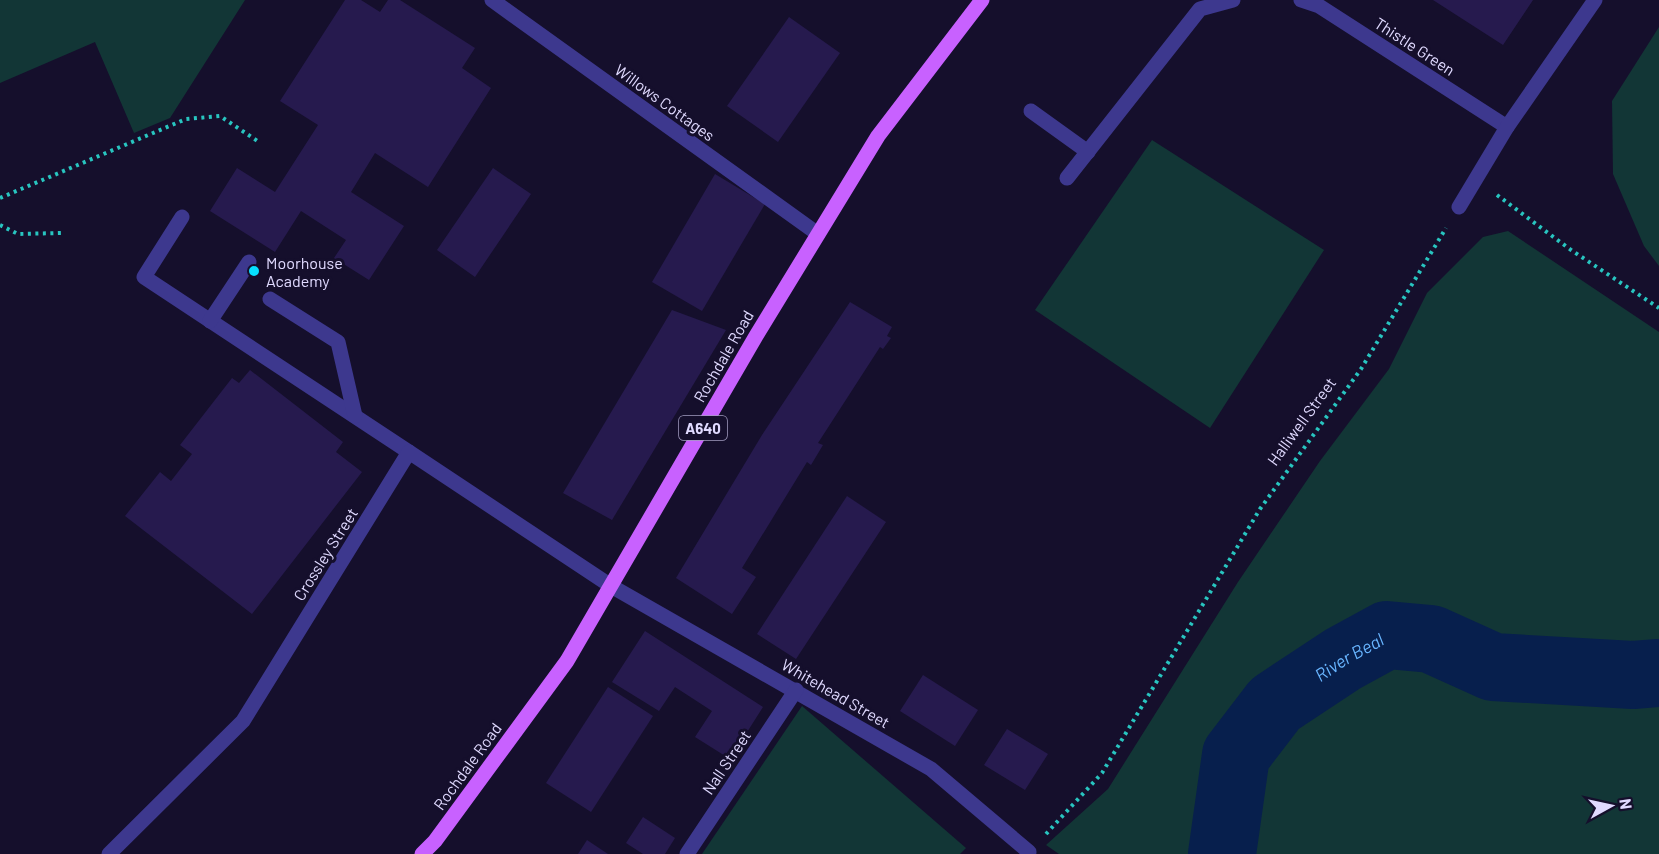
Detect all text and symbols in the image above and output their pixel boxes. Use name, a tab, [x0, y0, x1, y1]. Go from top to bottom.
street label: Thistle Green	[1371, 13, 1459, 79]
street label: Willows Cottages	[611, 59, 719, 145]
place label: Moorhouse Academy	[266, 253, 343, 290]
marker: Moorhouse Academy	[247, 264, 261, 278]
street label: Rochdale Road	[689, 307, 757, 405]
street label: Halliwell Street	[1263, 373, 1339, 469]
road number: A640	[679, 416, 727, 440]
street label: Crossley Street	[289, 504, 361, 604]
water label: River Beal	[1310, 628, 1387, 686]
street label: Whitehead Street	[779, 654, 893, 732]
street label: Rochdale Road	[429, 719, 505, 813]
street label: Nall Street	[698, 726, 754, 798]
north arrow	[1581, 776, 1641, 836]
text: N	[1616, 797, 1636, 810]

